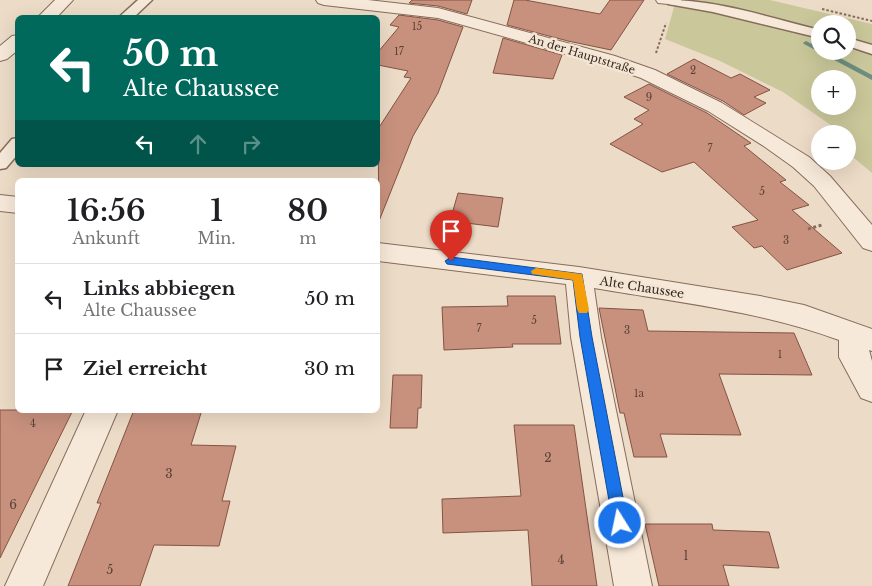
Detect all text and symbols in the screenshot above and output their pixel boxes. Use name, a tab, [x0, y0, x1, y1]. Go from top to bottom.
map controls	[811, 15, 856, 170]
button: search	[811, 15, 856, 60]
house number: 15	[412, 20, 422, 33]
street label: An der Hauptstraße	[526, 31, 637, 77]
text: 50 m	[123, 32, 218, 75]
icon: left	[40, 35, 105, 100]
house number: 17	[394, 45, 405, 58]
house number: 2	[690, 64, 696, 77]
button: +	[811, 70, 856, 115]
text: Alte Chaussee	[123, 75, 279, 102]
house number: 9	[646, 91, 652, 104]
button: −	[811, 125, 856, 170]
icon: left	[131, 130, 159, 158]
icon: ahead	[184, 130, 212, 158]
icon: right	[237, 130, 265, 158]
house number: 7	[707, 142, 713, 155]
house number: 5	[759, 185, 765, 198]
text: 16:56	[67, 192, 146, 229]
text: 1	[210, 192, 223, 229]
text: 80	[287, 192, 328, 229]
pin	[430, 210, 472, 261]
icon: arrive	[437, 217, 465, 245]
text: Ankunft	[72, 228, 140, 248]
text: Min.	[197, 228, 236, 248]
text: m	[299, 228, 316, 248]
house number: 3	[783, 234, 789, 247]
street label: Alte Chaussee	[598, 273, 685, 301]
text: Links abbiegen	[83, 277, 235, 300]
icon: left	[40, 285, 68, 313]
text: 50 m	[305, 287, 355, 310]
text: Alte Chaussee	[83, 300, 197, 320]
house number: 5	[531, 314, 537, 327]
house number: 7	[476, 322, 482, 335]
house number: 3	[624, 324, 630, 337]
house number: 1	[778, 348, 782, 361]
icon: arrive	[40, 355, 68, 383]
text: Ziel erreicht	[83, 357, 207, 380]
text: 30 m	[304, 357, 355, 380]
house number: 1a	[634, 387, 644, 400]
house number: 4	[30, 417, 36, 430]
house number: 2	[544, 450, 552, 465]
house number: 3	[165, 466, 173, 481]
position arrow	[593, 496, 645, 548]
house number: 6	[9, 497, 17, 512]
house number: 1	[683, 548, 689, 563]
house number: 4	[557, 552, 565, 567]
house number: 5	[107, 562, 114, 577]

